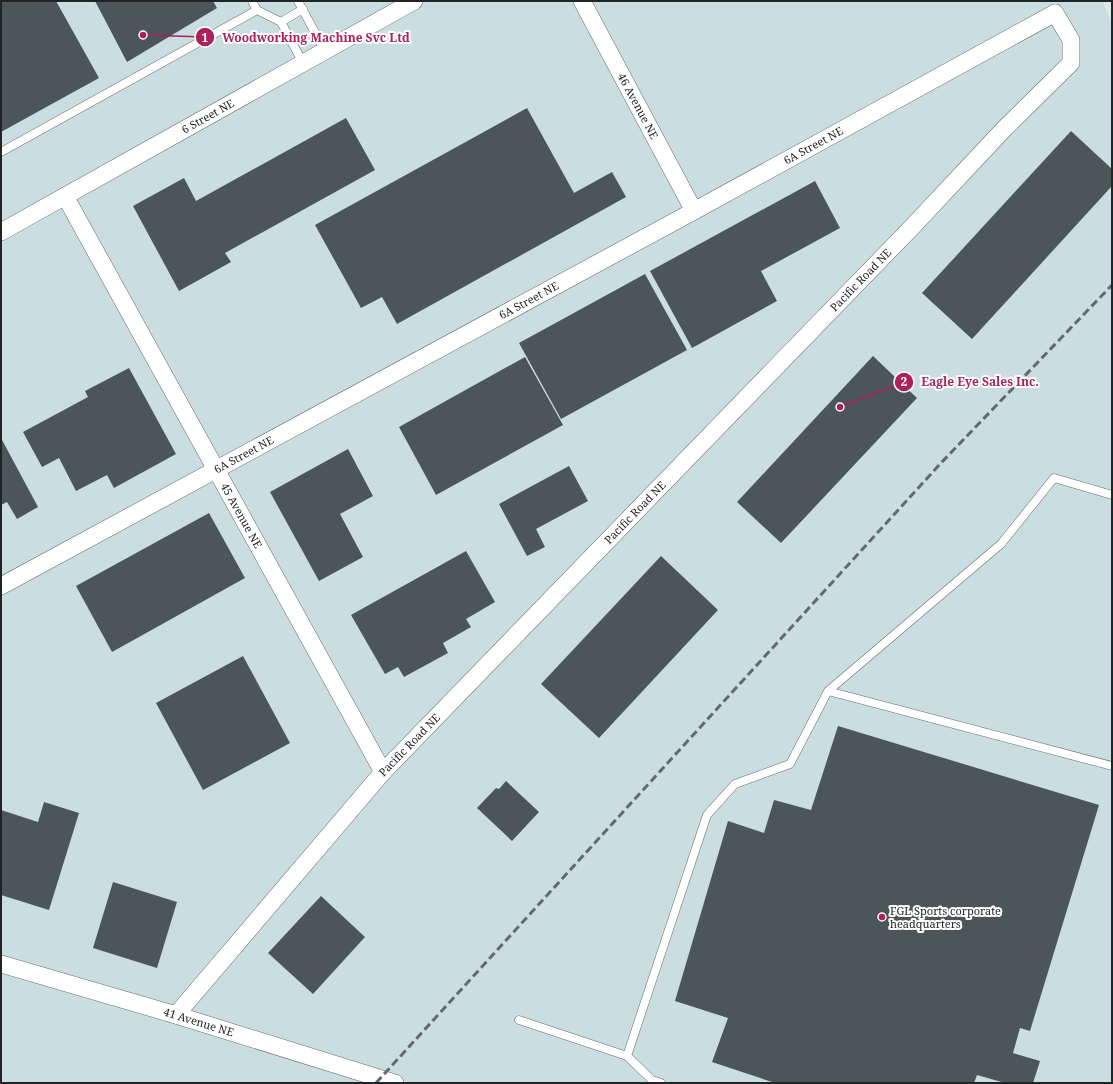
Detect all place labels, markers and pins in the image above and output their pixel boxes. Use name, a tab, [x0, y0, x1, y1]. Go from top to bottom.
callout: Woodworking Machine Svc Ltd	[195, 25, 418, 49]
callout: Eagle Eye Sales Inc.	[894, 370, 1047, 394]
place label: FGL Sports corporate headquarters	[890, 903, 1001, 931]
marker: FGL Sports corporate headquarters	[877, 912, 887, 922]

